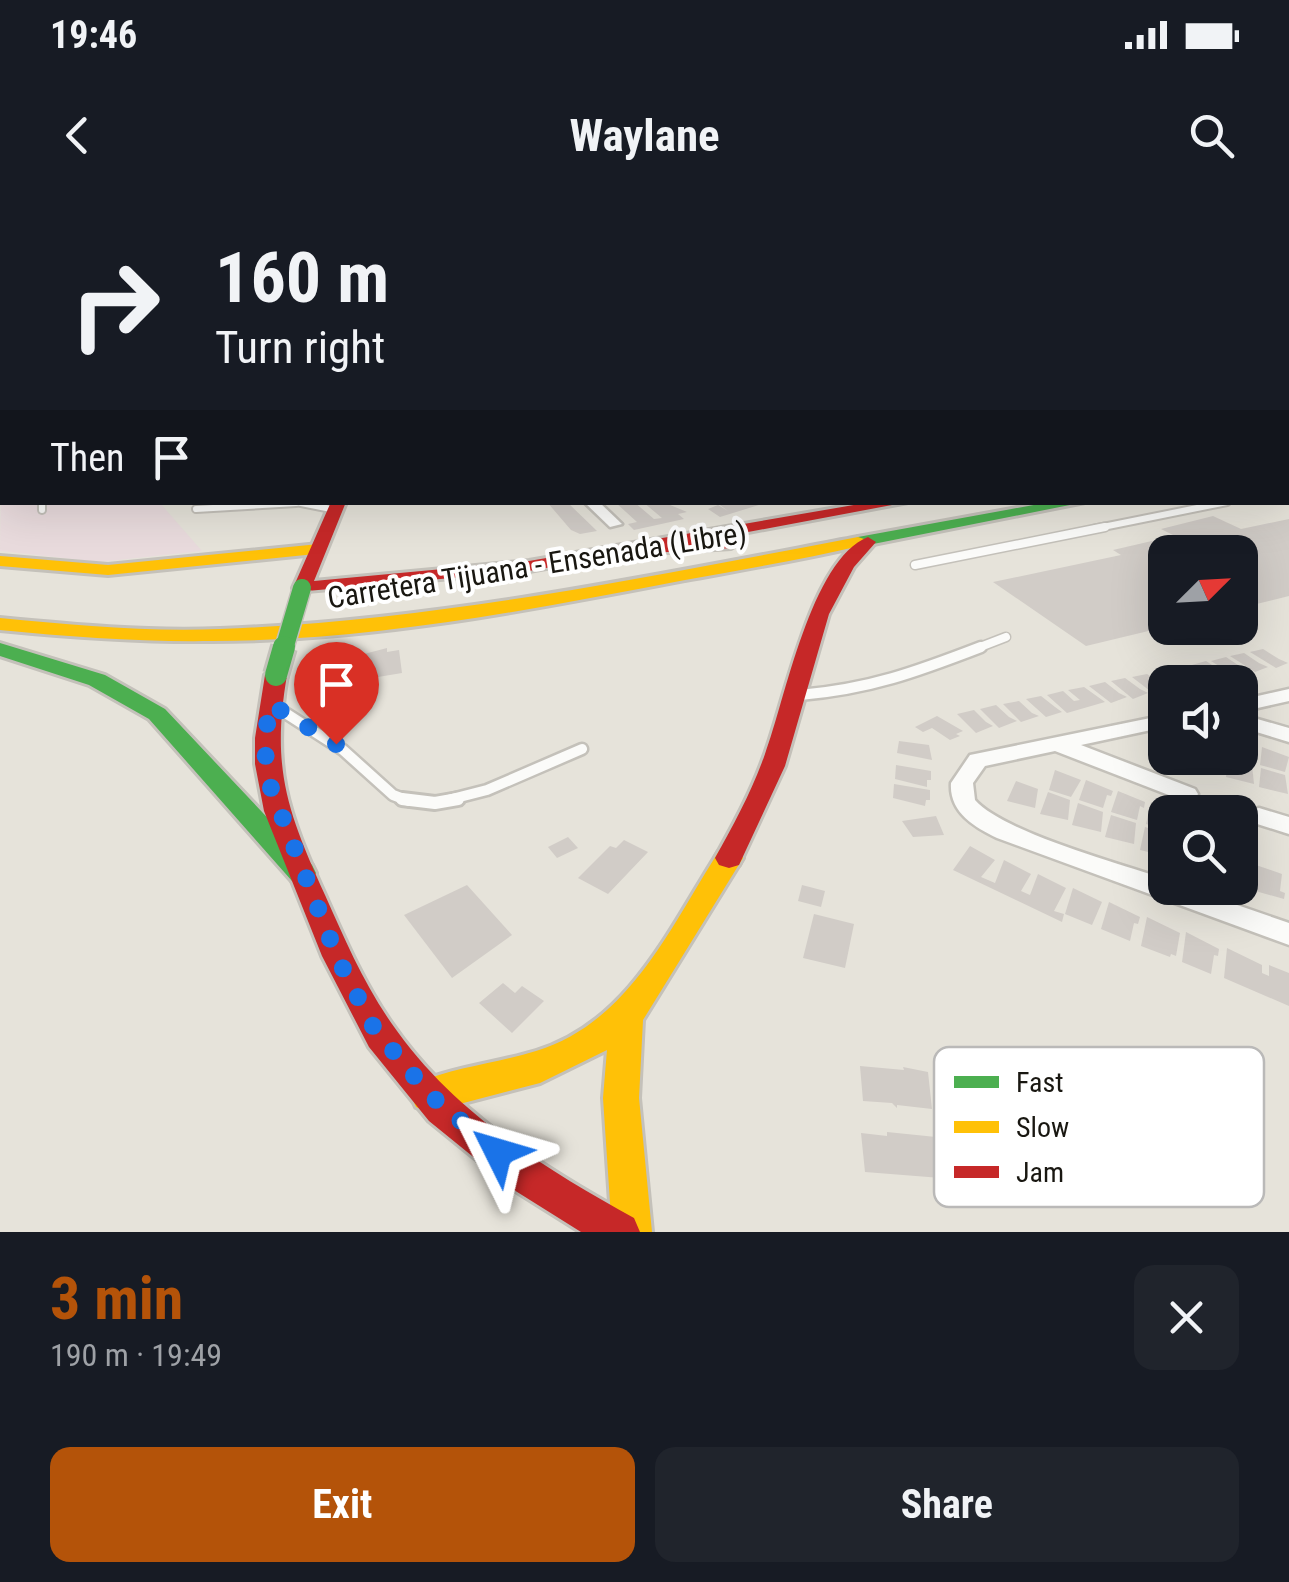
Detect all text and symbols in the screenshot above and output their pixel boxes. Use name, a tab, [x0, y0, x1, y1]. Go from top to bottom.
text: 19:46	[50, 13, 137, 57]
icon: back	[50, 108, 105, 163]
icon: search	[1184, 108, 1239, 163]
text: Waylane	[569, 109, 720, 162]
text: 160 m	[215, 237, 389, 319]
icon: right	[50, 240, 180, 370]
text: Turn right	[215, 321, 385, 374]
icon: arrive	[144, 430, 199, 485]
text: Then	[50, 436, 124, 480]
street label: Carretera Tijuana - Ensenada (Libre)	[325, 515, 749, 615]
north arrow	[1148, 535, 1258, 645]
map controls	[1148, 535, 1258, 905]
pin	[294, 642, 379, 745]
icon: arrive	[309, 657, 364, 712]
button: sound	[1148, 665, 1258, 775]
button: search	[1148, 795, 1258, 905]
legend	[934, 1047, 1264, 1207]
text: Fast	[1016, 1066, 1063, 1099]
position arrow	[446, 1100, 550, 1204]
text: Slow	[1016, 1111, 1069, 1144]
text: Jam	[1016, 1156, 1064, 1189]
text: 3 min	[50, 1263, 183, 1334]
button: close	[1134, 1265, 1239, 1370]
text: 190 m · 19:49	[50, 1336, 222, 1374]
button: Exit	[50, 1447, 635, 1562]
button: Share	[655, 1447, 1239, 1562]

